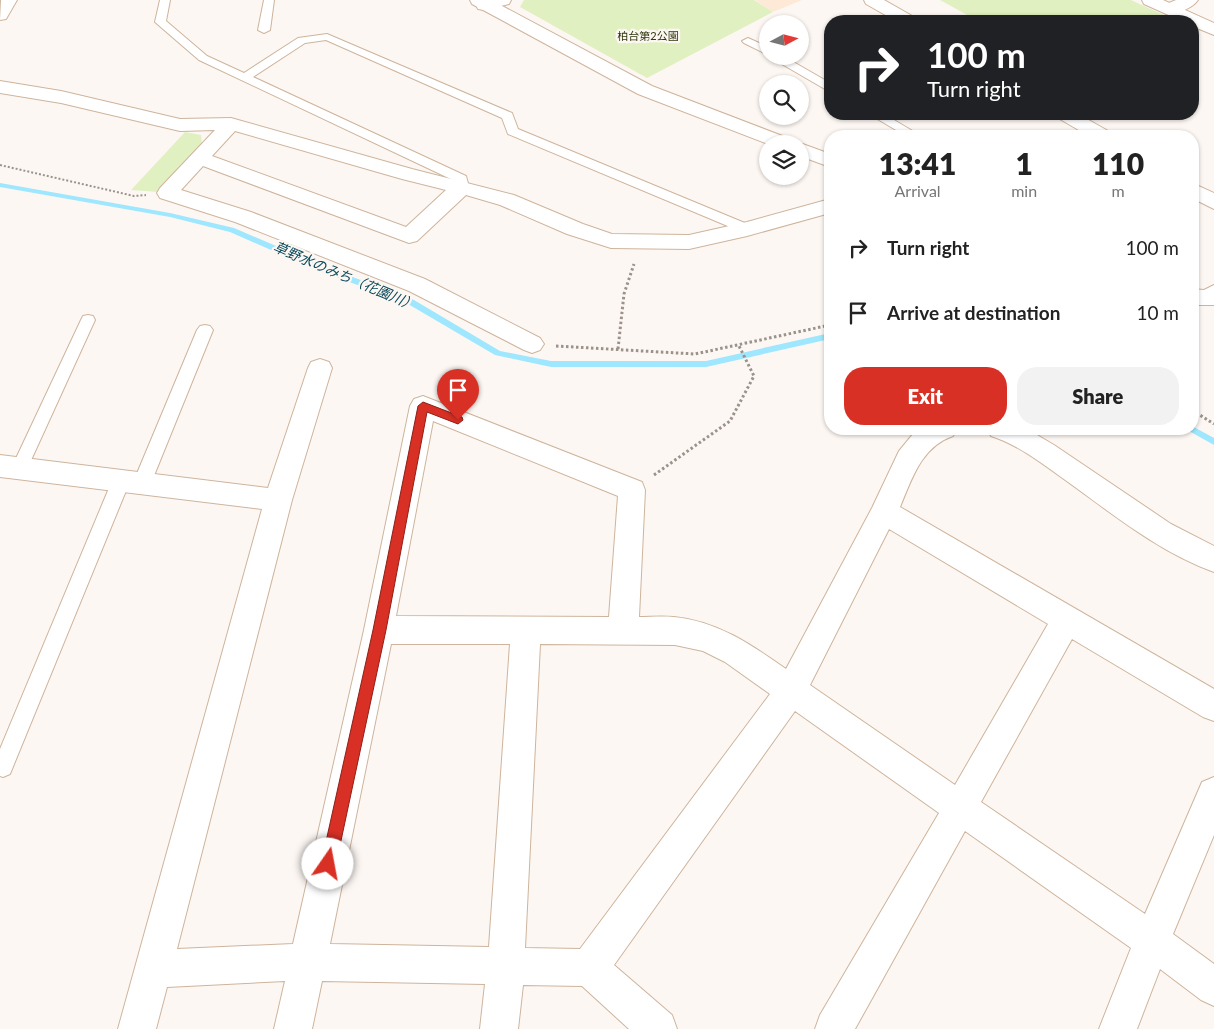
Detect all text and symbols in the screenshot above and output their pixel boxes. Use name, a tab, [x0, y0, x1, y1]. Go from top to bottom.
north arrow	[759, 15, 809, 65]
map controls	[759, 15, 809, 185]
park label: 柏台第2公園	[617, 29, 679, 42]
text: 100 m	[927, 33, 1026, 75]
icon: right	[844, 35, 909, 100]
button: search	[759, 75, 809, 125]
text: Turn right	[927, 75, 1021, 102]
button: layers	[759, 135, 809, 185]
text: 13:41	[879, 145, 956, 181]
text: 1	[1015, 145, 1033, 181]
text: 110	[1092, 145, 1144, 181]
text: Arrival	[895, 181, 941, 200]
text: min	[1011, 181, 1037, 200]
text: m	[1111, 181, 1125, 200]
icon: right	[844, 234, 872, 262]
text: Turn right	[887, 236, 969, 259]
text: 100 m	[1125, 236, 1179, 259]
water label: 草野水のみち（花園川）	[271, 238, 419, 313]
icon: arrive	[844, 299, 872, 327]
text: Arrive at destination	[887, 301, 1060, 324]
text: 10 m	[1136, 301, 1179, 324]
button: Exit	[844, 367, 1007, 425]
button: Share	[1017, 367, 1179, 425]
pin	[437, 369, 479, 420]
icon: arrive	[444, 376, 472, 404]
position arrow	[301, 837, 353, 889]

